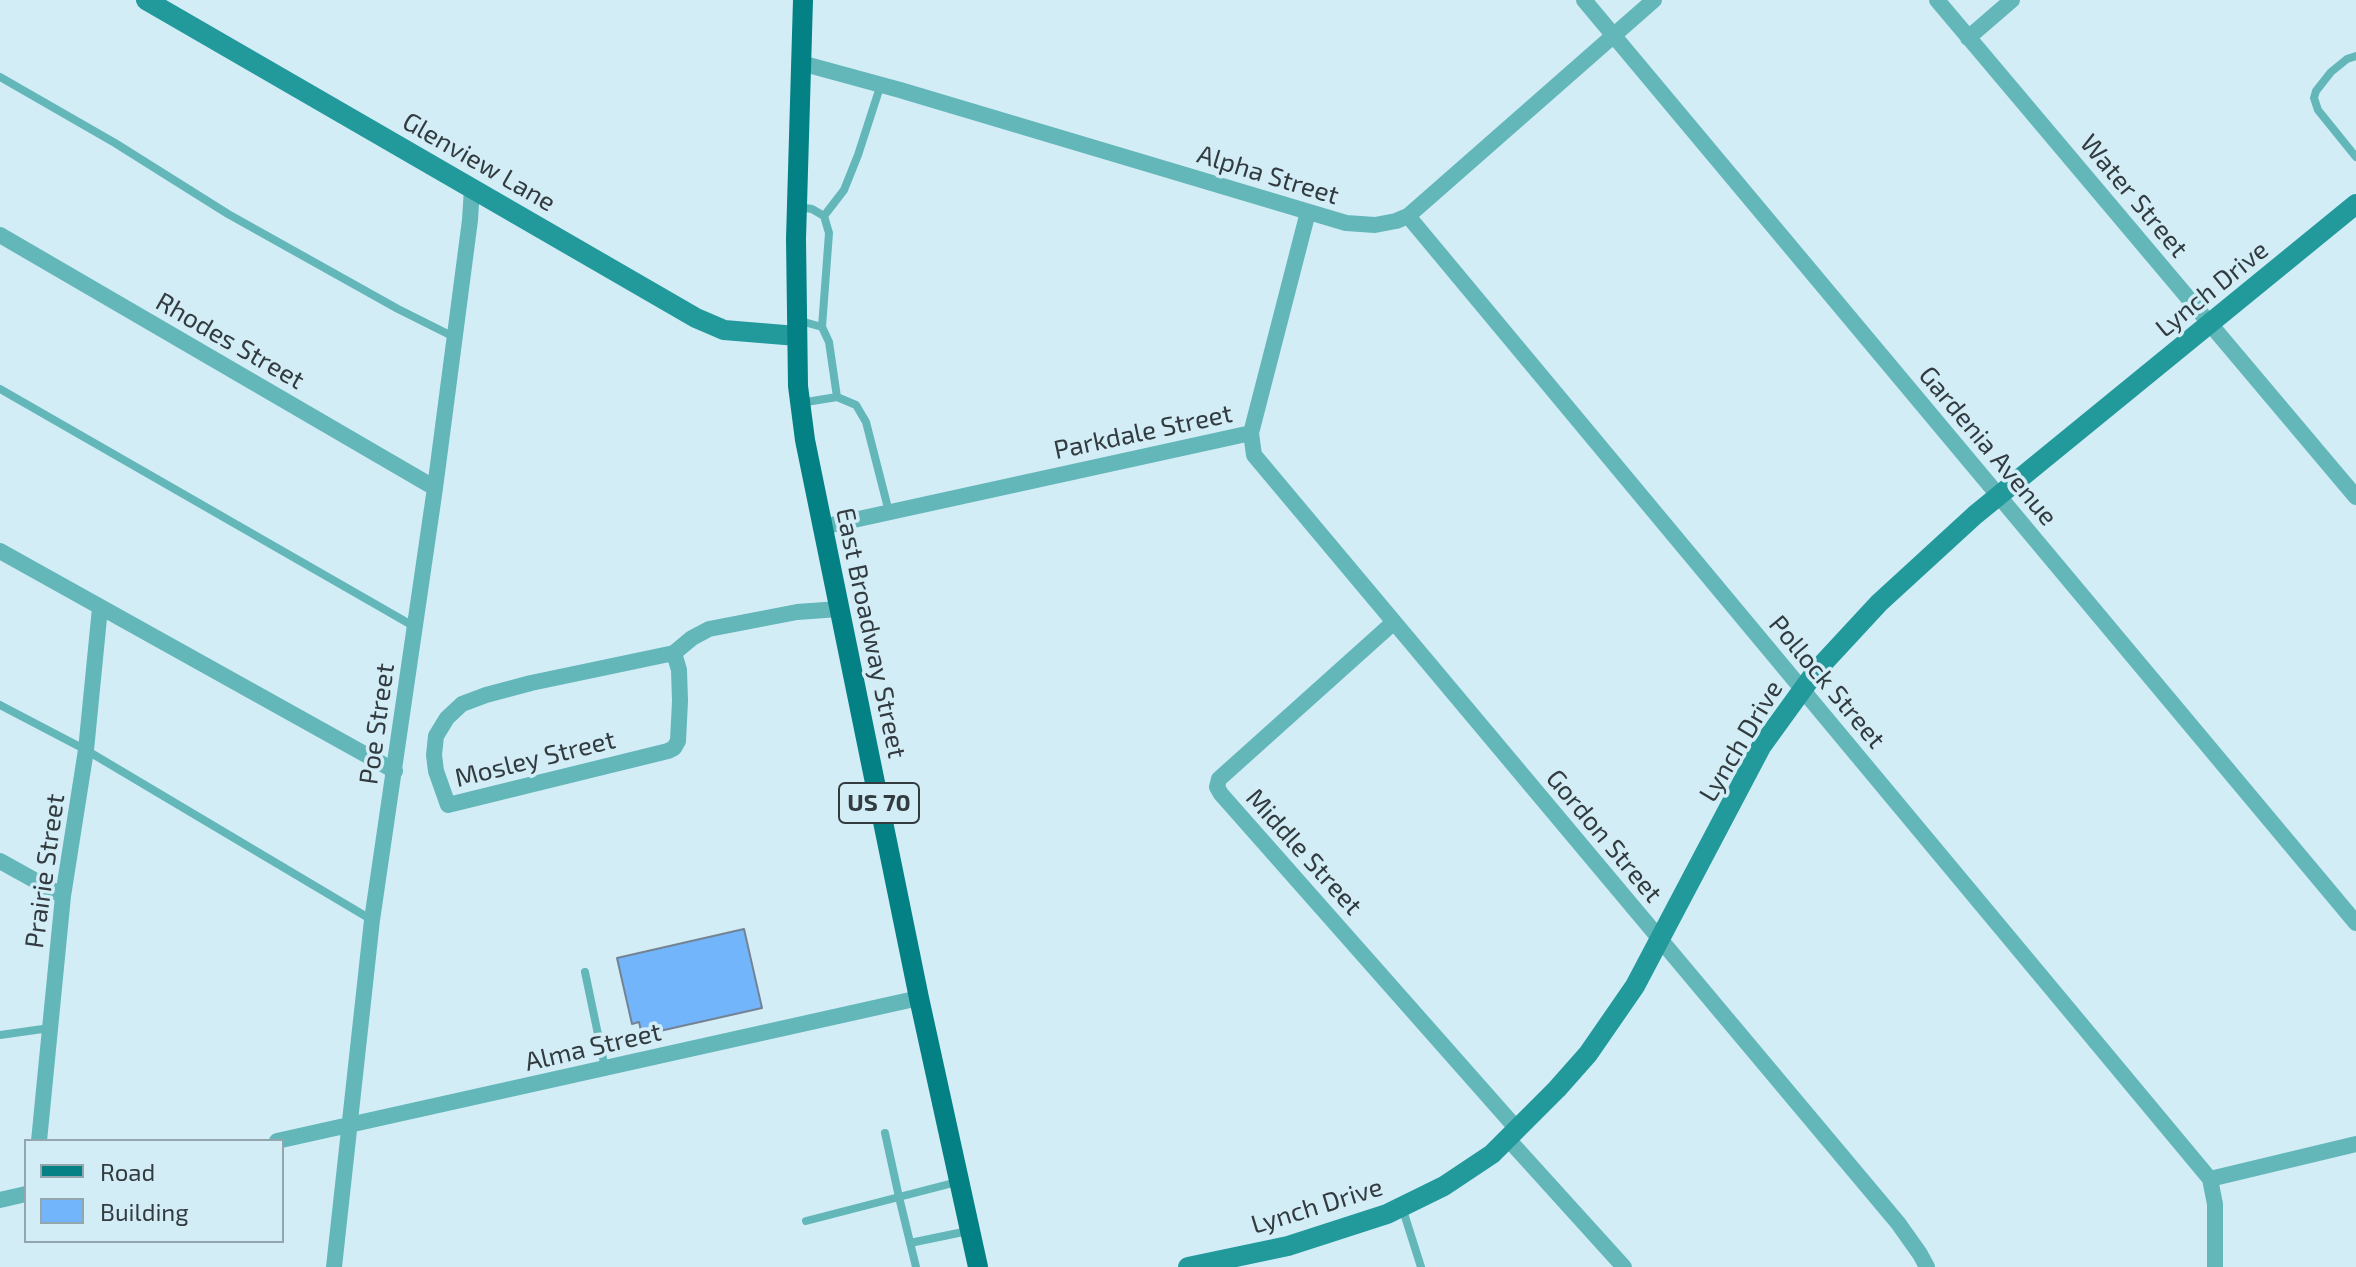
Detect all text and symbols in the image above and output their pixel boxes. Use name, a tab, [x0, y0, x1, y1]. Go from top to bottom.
street label: Glenview Lane	[397, 106, 561, 218]
street label: Water Street	[2074, 128, 2194, 264]
street label: Alpha Street	[1193, 139, 1343, 211]
street label: Lynch Drive	[2149, 234, 2275, 344]
street label: Rhodes Street	[150, 286, 310, 396]
street label: Gardenia Avenue	[1912, 360, 2064, 532]
street label: Parkdale Street	[1051, 398, 1235, 466]
street label: East Broadway Street	[829, 505, 913, 761]
street label: Pollock Street	[1762, 609, 1892, 755]
street label: Poe Street	[353, 661, 401, 787]
street label: Lynch Drive	[1693, 675, 1789, 807]
street label: Mosley Street	[452, 724, 618, 794]
street label: Gordon Street	[1539, 763, 1669, 909]
road number: US 70	[839, 783, 919, 823]
street label: Middle Street	[1239, 783, 1369, 921]
street label: Prairie Street	[19, 792, 71, 950]
street label: Alma Street	[522, 1016, 664, 1078]
legend	[24, 1139, 284, 1243]
text: Road	[100, 1157, 155, 1186]
street label: Lynch Drive	[1248, 1171, 1386, 1241]
text: Building	[100, 1197, 189, 1226]

